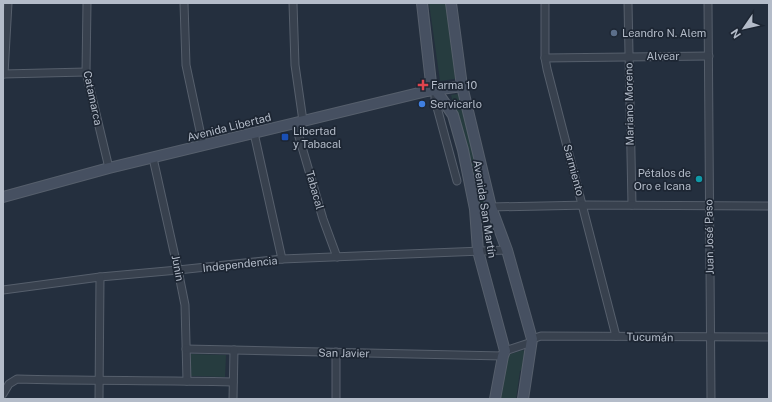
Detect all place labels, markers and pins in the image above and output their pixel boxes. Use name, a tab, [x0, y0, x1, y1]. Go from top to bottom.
place label: Leandro N. Alem	[622, 27, 706, 39]
marker: Leandro N. Alem	[609, 28, 619, 38]
place label: Farma 10	[431, 79, 478, 91]
marker: Farma 10	[418, 80, 428, 90]
place label: Servicarlo	[430, 98, 482, 110]
marker: Servicarlo	[417, 99, 427, 109]
place label: Libertad y Tabacal	[293, 125, 341, 150]
marker: Libertad y Tabacal	[280, 132, 290, 142]
place label: Pétalos de Oro e Icana	[634, 167, 691, 192]
marker: Pétalos de Oro e Icana	[694, 174, 704, 184]

